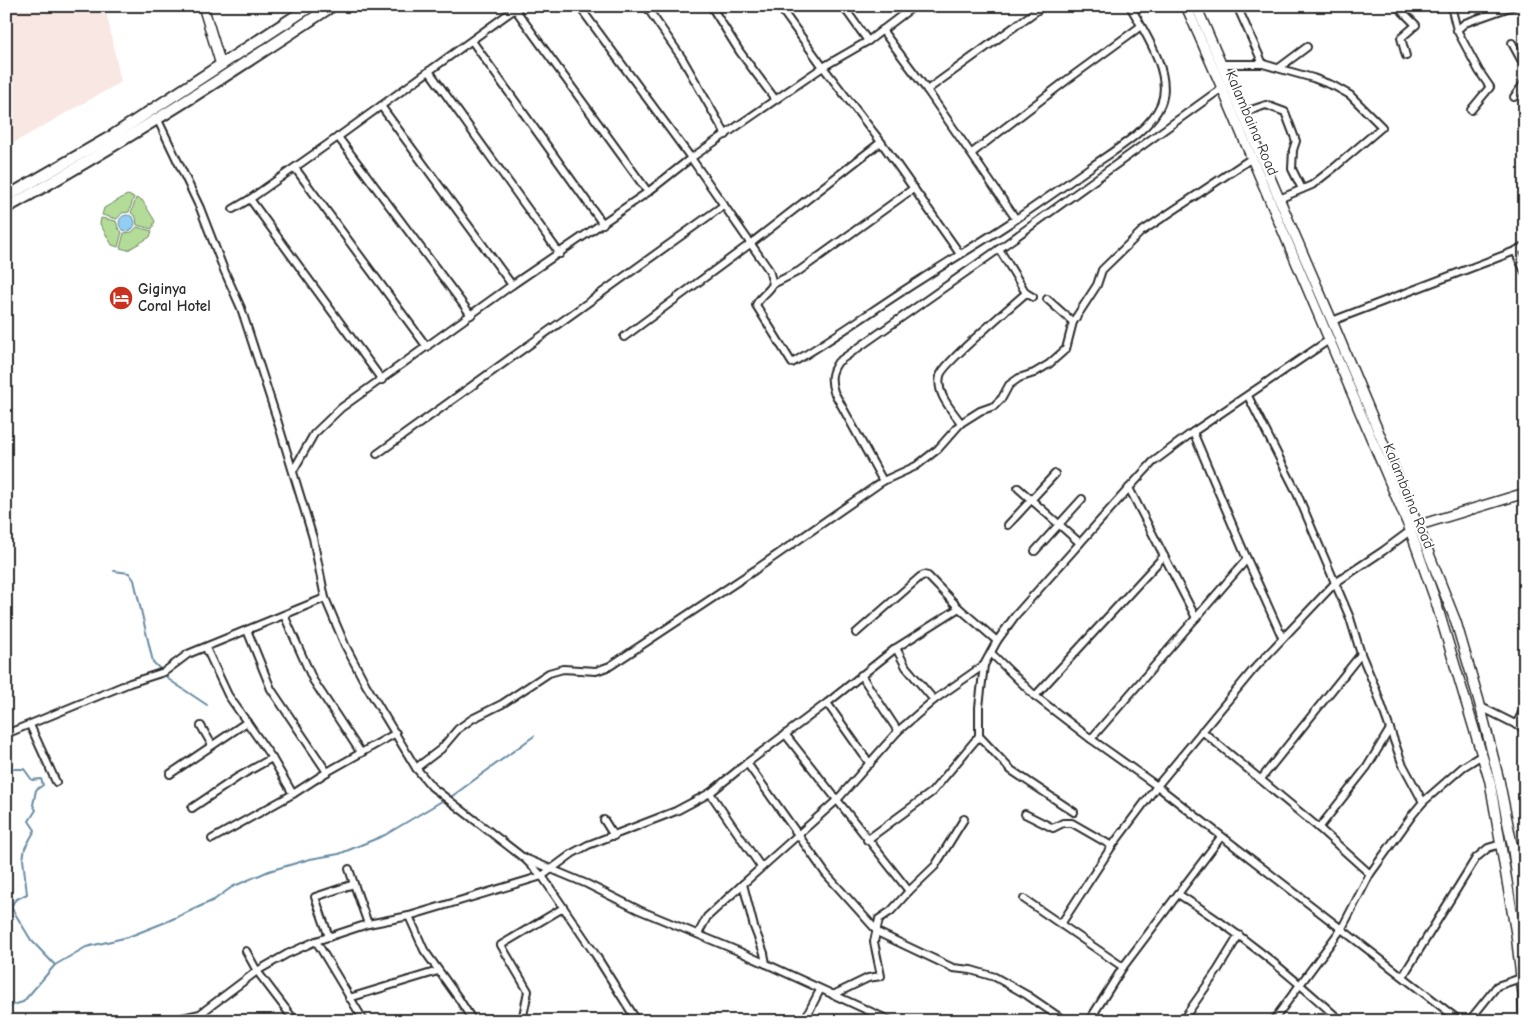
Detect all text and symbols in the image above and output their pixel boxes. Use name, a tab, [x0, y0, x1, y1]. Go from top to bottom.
street label: Kalambaina Road	[1222, 68, 1282, 178]
place label: Giginya Coral Hotel	[138, 280, 211, 315]
hotel icon: Giginya Coral Hotel	[108, 285, 134, 311]
street label: Kalambaina Road	[1380, 441, 1438, 551]

